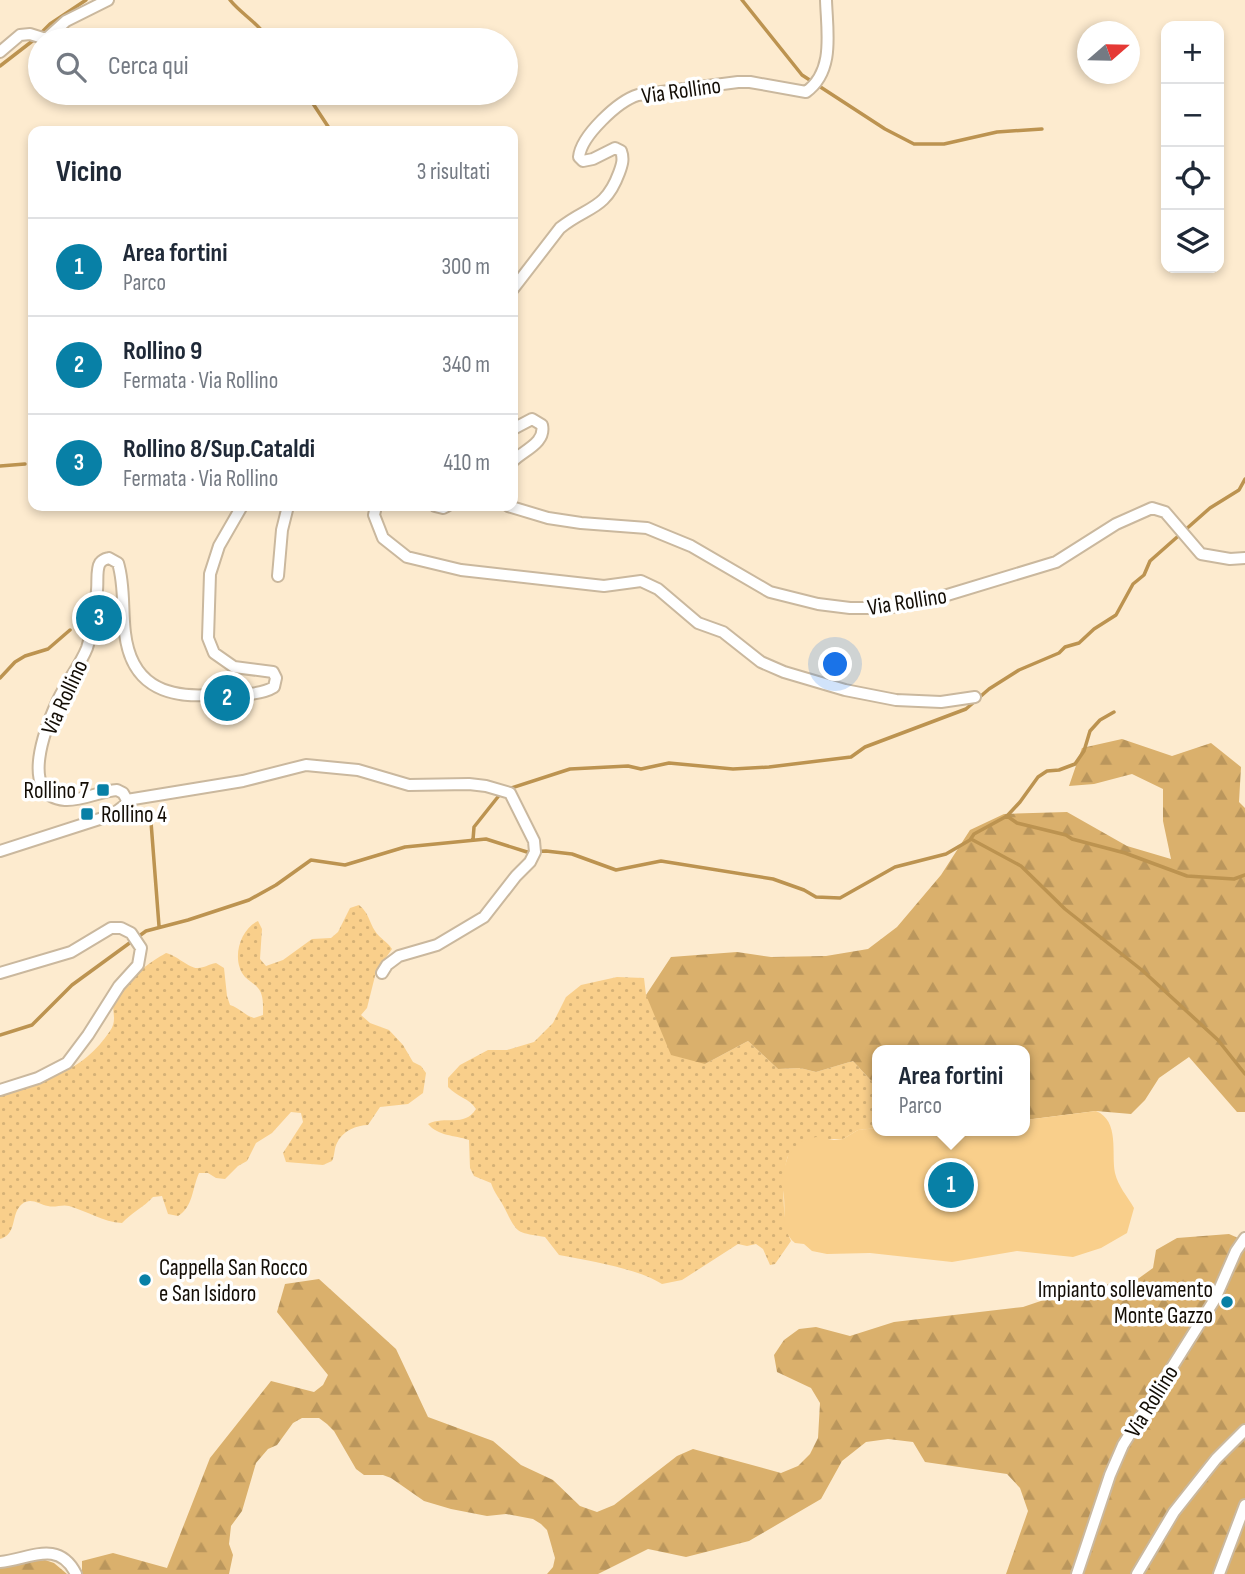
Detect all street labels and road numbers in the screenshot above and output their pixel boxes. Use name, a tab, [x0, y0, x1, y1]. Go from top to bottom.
street label: Via Rollino	[640, 72, 723, 110]
street label: Via Rollino	[866, 582, 949, 622]
street label: Via Rollino	[35, 655, 94, 739]
street label: Via Rollino	[1119, 1360, 1185, 1443]

